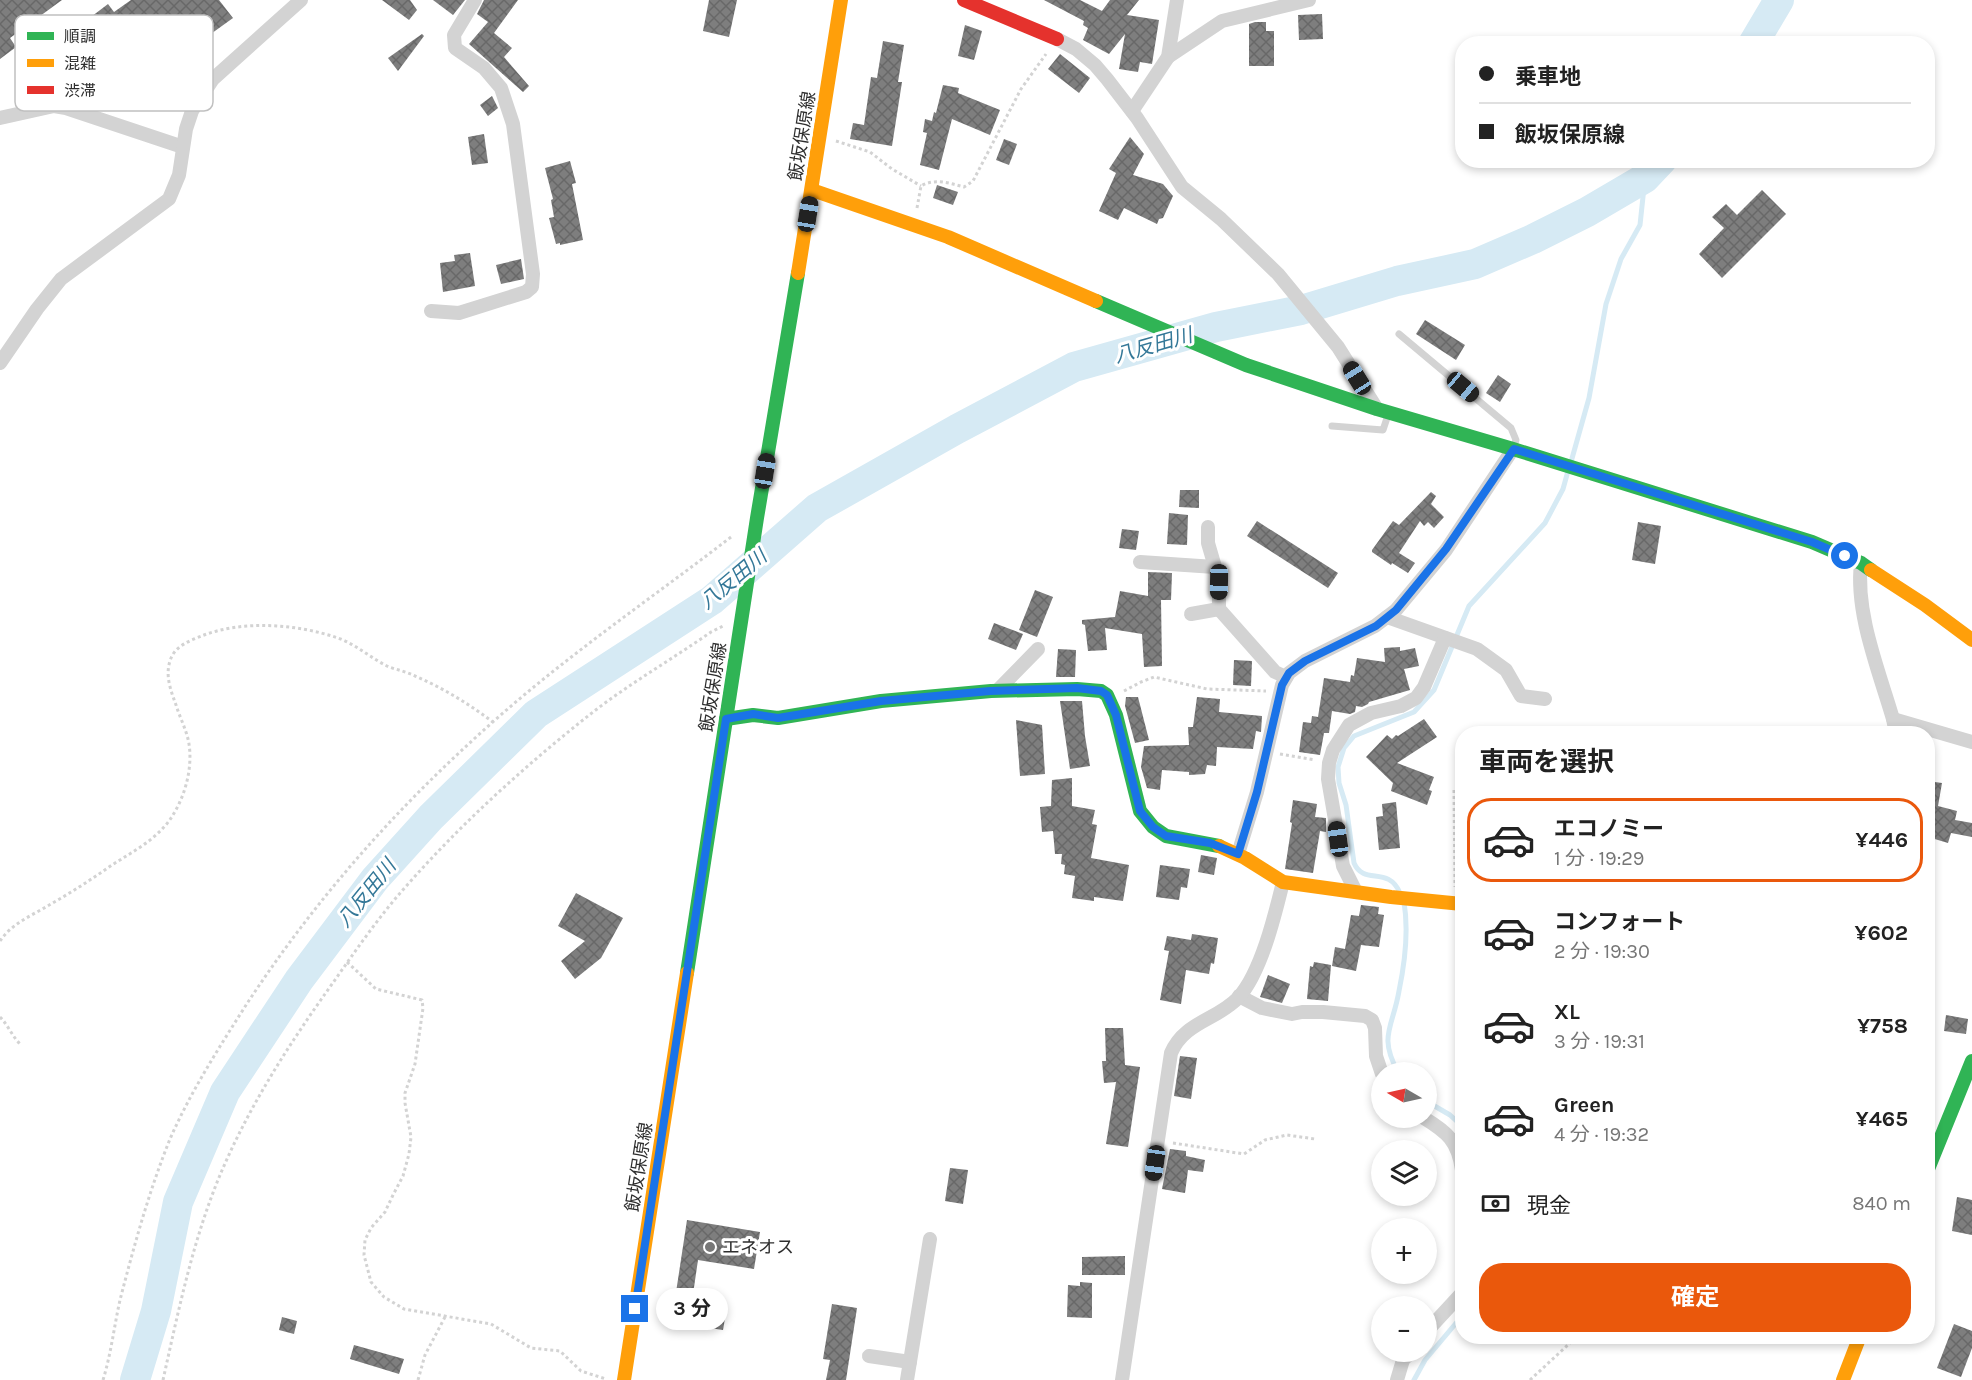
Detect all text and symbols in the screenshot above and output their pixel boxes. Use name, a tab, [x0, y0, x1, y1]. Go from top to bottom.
legend	[15, 15, 213, 111]
text: 順調	[64, 27, 96, 46]
text: 混雑	[64, 54, 96, 73]
text: 乗車地	[1515, 64, 1581, 90]
text: 渋滞	[64, 81, 96, 100]
street label: 飯坂保原線	[784, 90, 820, 182]
text: 飯坂保原線	[1515, 122, 1625, 148]
car	[796, 195, 820, 233]
water label: 八反田川	[1112, 323, 1197, 368]
car	[1340, 358, 1374, 398]
car	[1443, 369, 1483, 405]
car	[753, 452, 777, 490]
route start	[1831, 542, 1858, 569]
water label: 八反田川	[695, 544, 773, 614]
car	[1210, 564, 1228, 600]
street label: 飯坂保原線	[695, 641, 731, 733]
text: 車両を選択	[1479, 746, 1614, 778]
icon: car	[1482, 813, 1536, 867]
text: エコノミー	[1554, 816, 1664, 842]
car	[1327, 820, 1349, 858]
text: ¥446	[1856, 827, 1908, 853]
text: 1 分 · 19:29	[1554, 847, 1644, 870]
water label: 八反田川	[332, 853, 402, 932]
icon: car	[1482, 906, 1536, 960]
text: コンフォート	[1554, 909, 1685, 935]
text: ¥602	[1855, 920, 1908, 946]
text: 2 分 · 19:30	[1554, 940, 1650, 963]
icon: car	[1482, 999, 1536, 1053]
text: XL	[1554, 999, 1580, 1025]
text: ¥758	[1857, 1013, 1908, 1039]
text: 3 分 · 19:31	[1554, 1030, 1645, 1053]
north arrow	[1371, 1062, 1437, 1128]
map controls	[1371, 1062, 1437, 1362]
icon: car	[1482, 1092, 1536, 1146]
text: Green	[1554, 1092, 1615, 1118]
text: ¥465	[1856, 1106, 1908, 1132]
street label: 飯坂保原線	[621, 1121, 657, 1213]
text: 4 分 · 19:32	[1554, 1123, 1649, 1146]
button: layers	[1371, 1140, 1437, 1206]
car	[1144, 1144, 1166, 1182]
icon: cash	[1479, 1187, 1512, 1220]
text: 840 m	[1852, 1192, 1911, 1215]
text: 現金	[1527, 1193, 1571, 1219]
button: +	[1371, 1218, 1437, 1284]
place label: エネオス	[722, 1236, 794, 1258]
marker: エネオス	[703, 1240, 717, 1254]
button: 確定	[1479, 1263, 1911, 1332]
callout: 3 分	[656, 1288, 728, 1330]
route end	[621, 1295, 648, 1322]
button: −	[1371, 1296, 1437, 1362]
text: 3 分	[673, 1297, 711, 1320]

